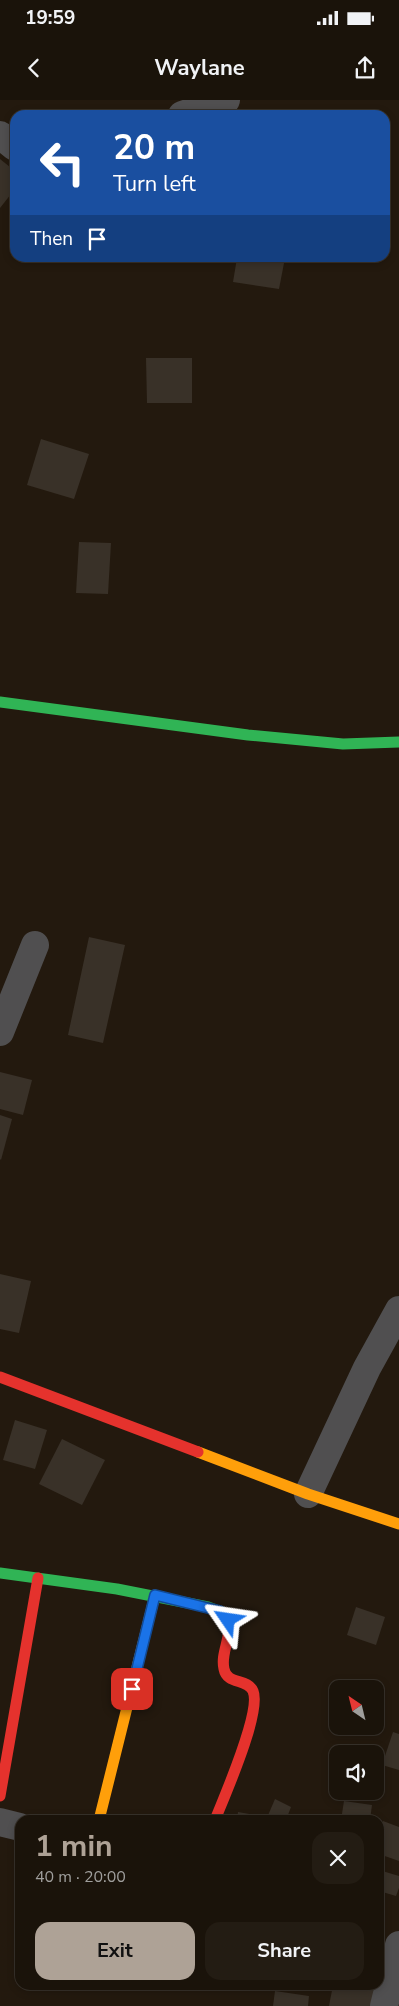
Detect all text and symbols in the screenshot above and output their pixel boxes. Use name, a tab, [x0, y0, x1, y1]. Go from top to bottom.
text: 19:59	[25, 5, 75, 31]
text: Waylane	[154, 53, 245, 83]
icon: back	[20, 54, 48, 82]
icon: share	[351, 54, 379, 82]
text: 20 m	[113, 124, 195, 171]
icon: left	[30, 130, 95, 195]
text: Turn left	[113, 169, 196, 199]
icon: arrive	[83, 225, 111, 253]
text: Then	[30, 226, 73, 252]
position arrow	[201, 1593, 253, 1645]
pin	[111, 1668, 153, 1710]
icon: arrive	[118, 1675, 146, 1703]
north arrow	[329, 1680, 384, 1735]
map controls	[329, 1680, 384, 1800]
button: sound	[329, 1745, 384, 1800]
text: 1 min	[35, 1826, 113, 1867]
button: close	[312, 1832, 364, 1884]
text: 40 m · 20:00	[35, 1866, 126, 1888]
button: Exit	[35, 1922, 195, 1980]
button: Share	[205, 1922, 364, 1980]

